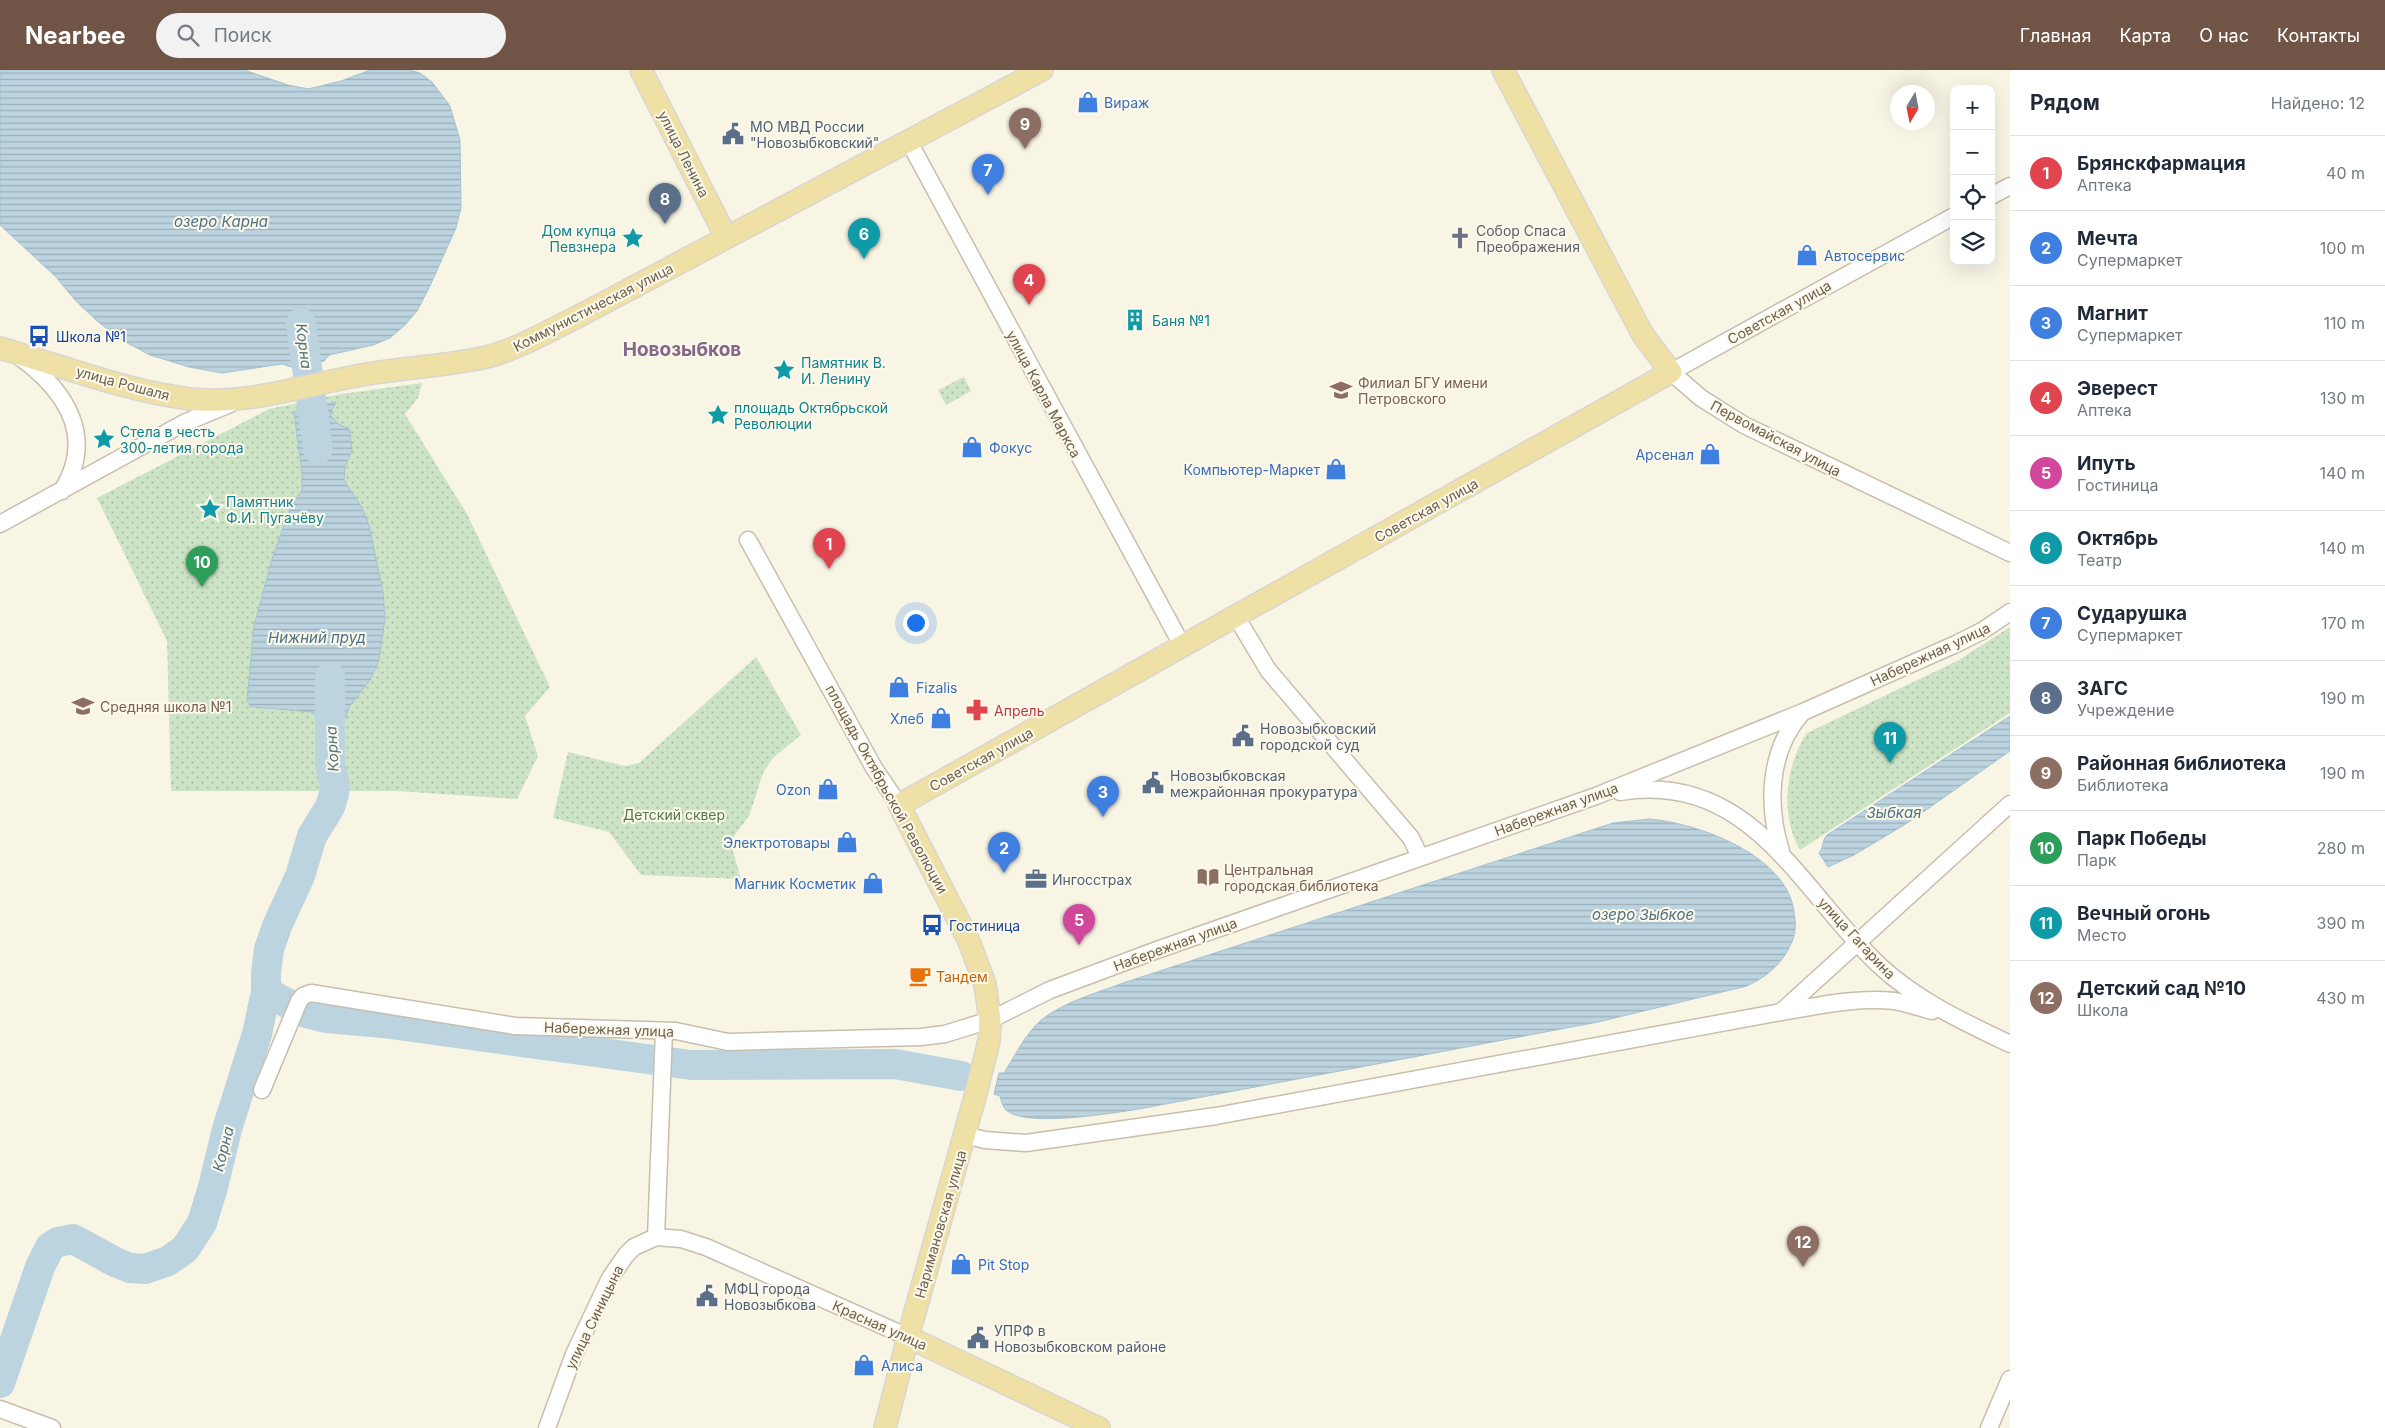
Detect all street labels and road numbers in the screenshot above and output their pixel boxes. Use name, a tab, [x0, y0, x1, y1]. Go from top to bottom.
street label: улица Ленина	[655, 108, 713, 200]
street label: Коммунистическая улица	[510, 259, 676, 355]
street label: Советская улица	[1724, 276, 1834, 348]
street label: улица Карла Маркса	[1003, 327, 1085, 461]
street label: улица Рошаля	[74, 362, 172, 404]
street label: Первомайская улица	[1708, 396, 1844, 480]
street label: Советская улица	[1371, 474, 1481, 546]
street label: Набережная улица	[1867, 619, 1993, 689]
street label: площадь Октябрьской Революции	[822, 682, 952, 896]
street label: Советская улица	[926, 723, 1036, 795]
street label: Набережная улица	[1492, 779, 1620, 839]
street label: улица Гагарина	[1815, 894, 1899, 982]
street label: Набережная улица	[1111, 914, 1239, 974]
street label: Набережная улица	[544, 1018, 674, 1040]
street label: Наримановская улица	[911, 1148, 969, 1300]
street label: улица Синицына	[561, 1262, 627, 1372]
street label: Красная улица	[830, 1297, 930, 1353]

